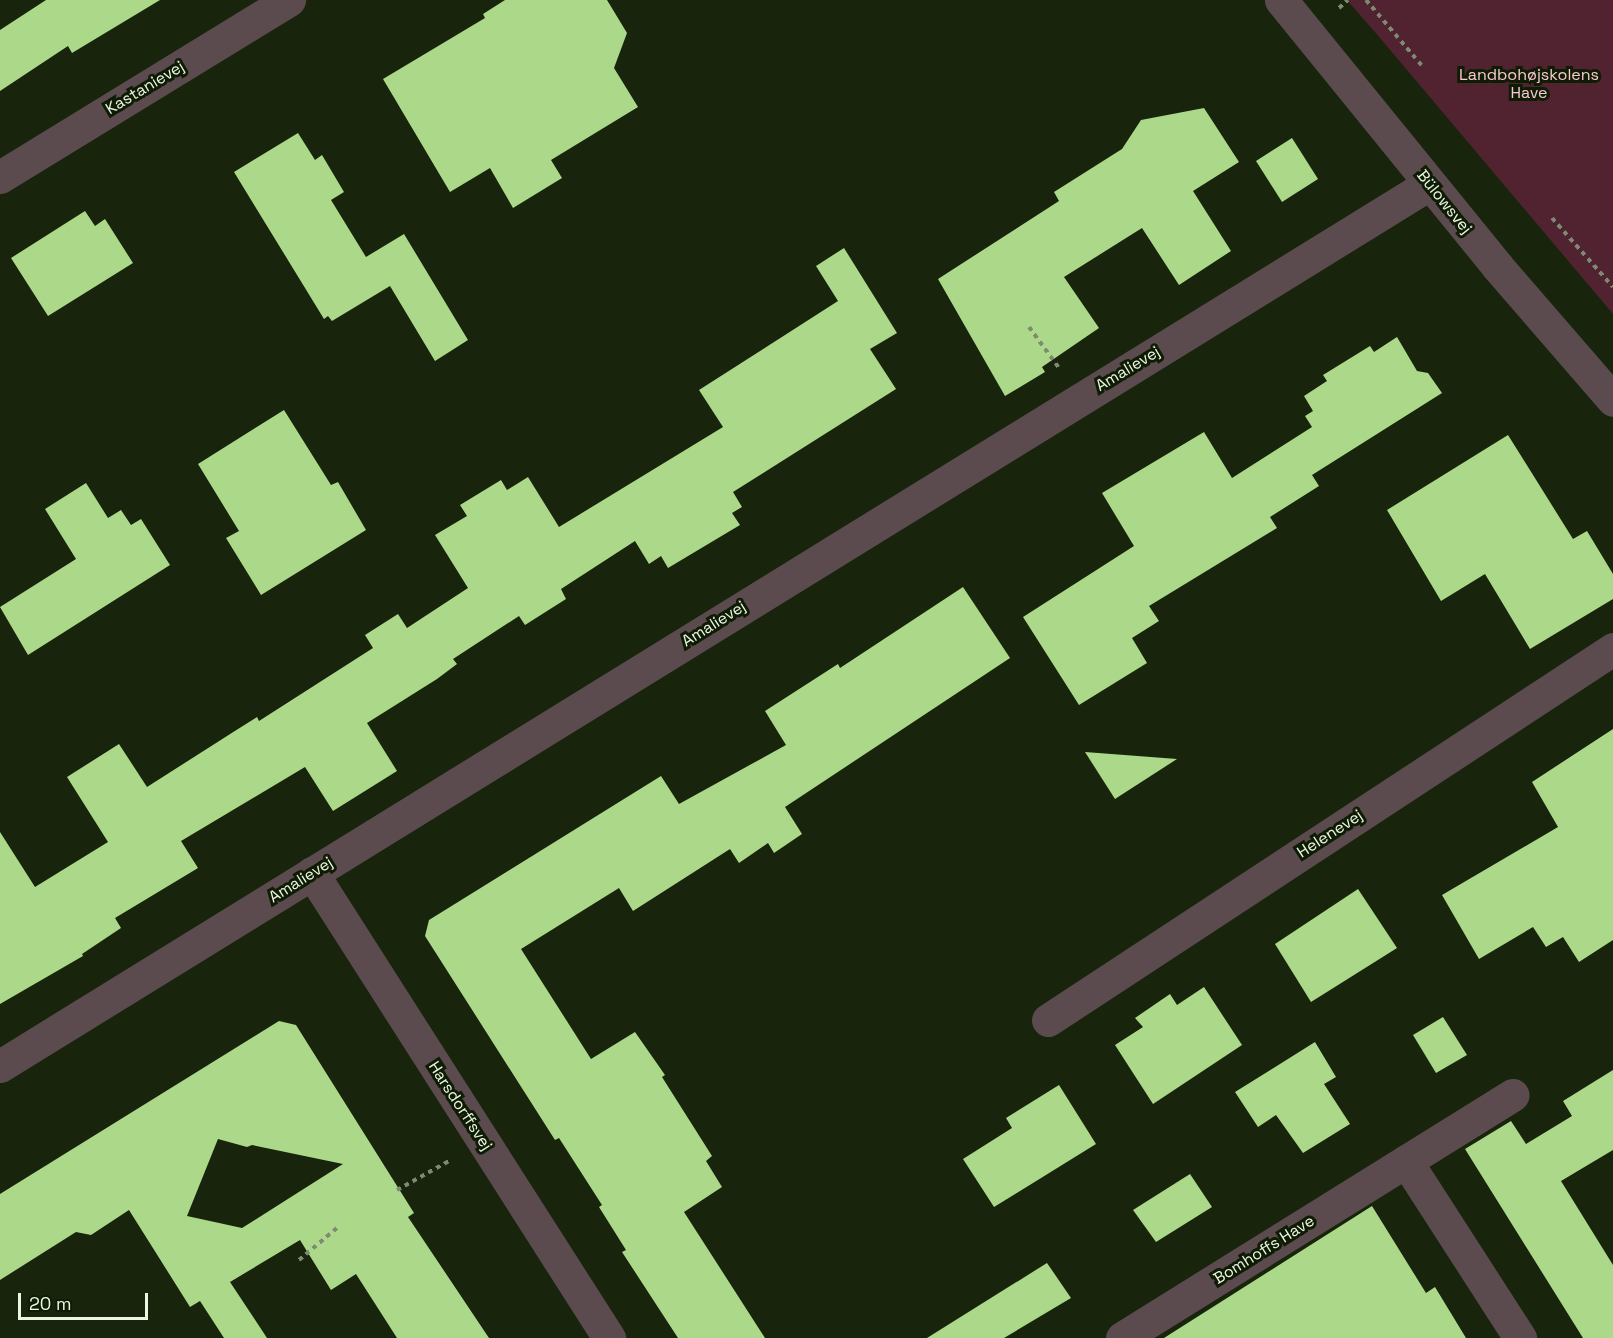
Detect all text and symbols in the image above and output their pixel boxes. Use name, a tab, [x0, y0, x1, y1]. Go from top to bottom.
street label: Kastanievej	[102, 57, 188, 119]
park label: Landbohøjskolens Have	[1459, 65, 1599, 103]
street label: Bülowsvej	[1412, 166, 1476, 238]
street label: Amalievej	[1092, 342, 1164, 396]
street label: Amalievej	[678, 597, 750, 651]
street label: Helenevej	[1294, 806, 1366, 862]
street label: Amalievej	[265, 853, 337, 907]
street label: Harsdorffsvej	[424, 1058, 496, 1154]
street label: Bomhoffs Have	[1210, 1211, 1318, 1289]
scale bar	[21, 1281, 152, 1319]
text: 20 m	[29, 1292, 72, 1315]

